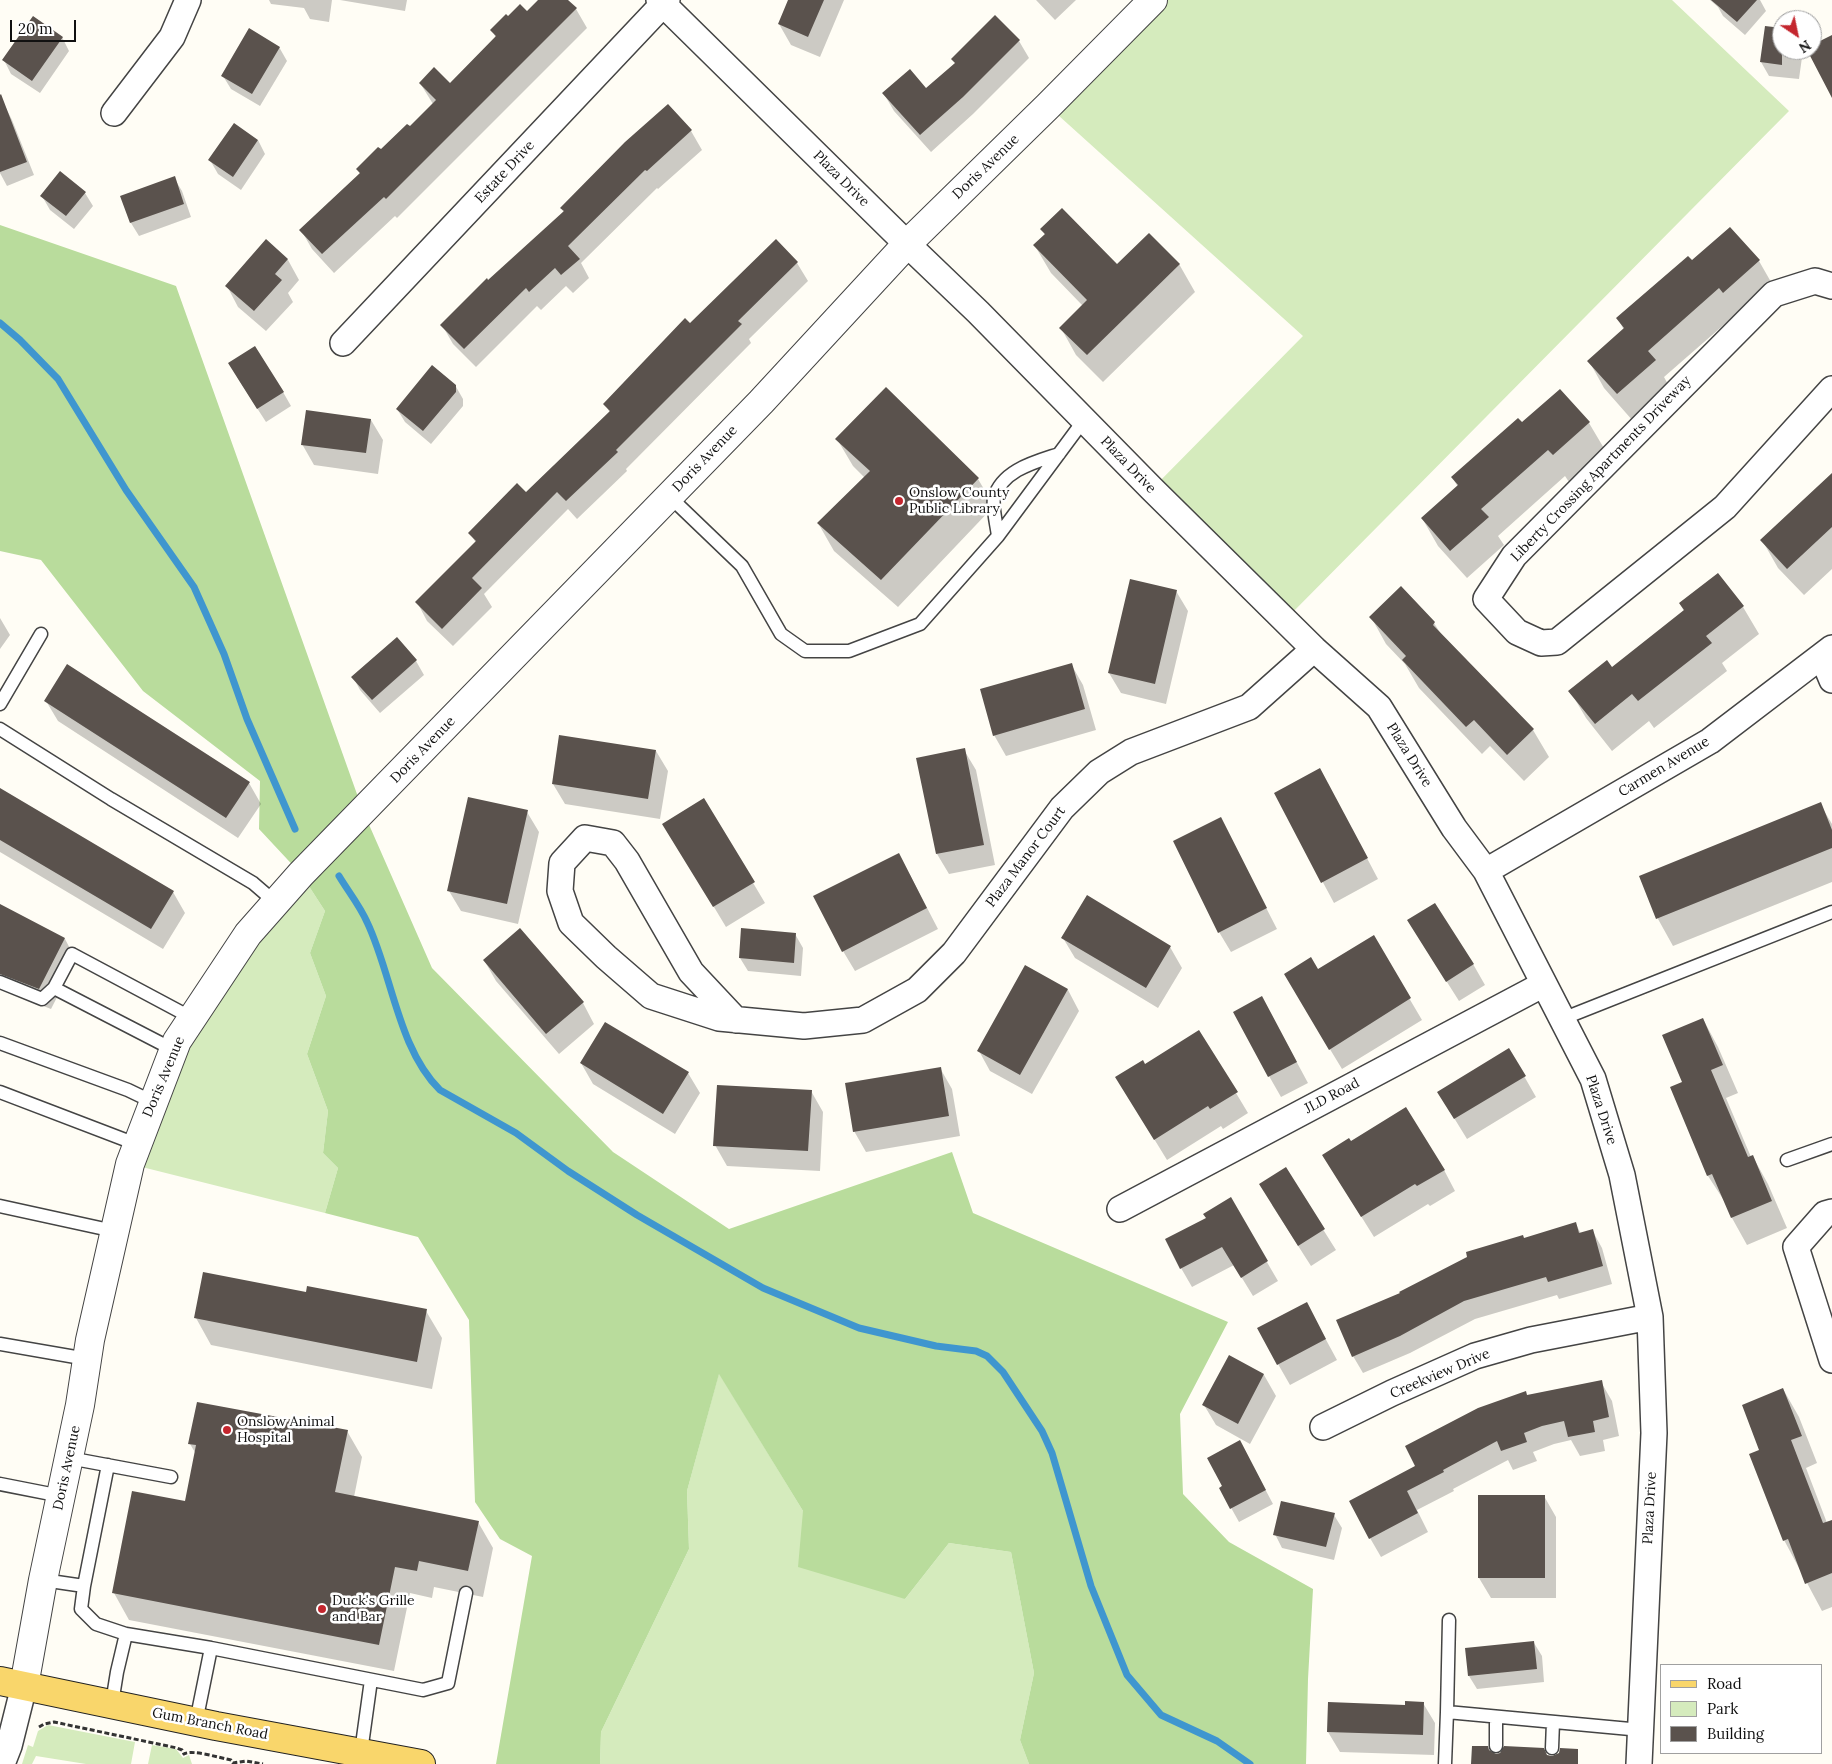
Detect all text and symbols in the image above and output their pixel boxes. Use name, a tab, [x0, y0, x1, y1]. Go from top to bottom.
scale bar	[12, 10, 79, 42]
north arrow	[1772, 10, 1822, 60]
text: 20 m	[18, 19, 53, 38]
text: N	[1795, 36, 1814, 57]
street label: Doris Avenue	[949, 131, 1023, 203]
street label: Estate Drive	[472, 137, 538, 207]
street label: Plaza Drive	[809, 147, 873, 211]
street label: Liberty Crossing Apartments Driveway	[1508, 373, 1694, 565]
street label: Doris Avenue	[669, 422, 741, 496]
street label: Plaza Drive	[1097, 433, 1159, 497]
place label: Onslow County Public Library	[909, 485, 1009, 518]
marker: Onslow County Public Library	[893, 495, 905, 507]
street label: Doris Avenue	[387, 713, 459, 787]
street label: Plaza Drive	[1383, 720, 1435, 790]
street label: Carmen Avenue	[1616, 733, 1712, 801]
street label: Plaza Manor Court	[983, 803, 1069, 911]
street label: Doris Avenue	[139, 1034, 189, 1120]
street label: Plaza Drive	[1582, 1073, 1620, 1147]
street label: JLD Road	[1302, 1075, 1362, 1117]
street label: Creekview Drive	[1388, 1345, 1492, 1403]
place label: Onslow Animal Hospital	[237, 1414, 335, 1446]
street label: Doris Avenue	[50, 1424, 84, 1512]
marker: Onslow Animal Hospital	[221, 1424, 233, 1436]
street label: Plaza Drive	[1640, 1471, 1660, 1545]
place label: Duck's Grille and Bar	[332, 1593, 415, 1625]
marker: Duck's Grille and Bar	[316, 1603, 328, 1615]
legend	[1660, 1664, 1822, 1754]
text: Road	[1707, 1674, 1742, 1693]
text: Park	[1707, 1699, 1738, 1718]
street label: Gum Branch Road	[151, 1705, 269, 1743]
text: Building	[1707, 1724, 1764, 1743]

